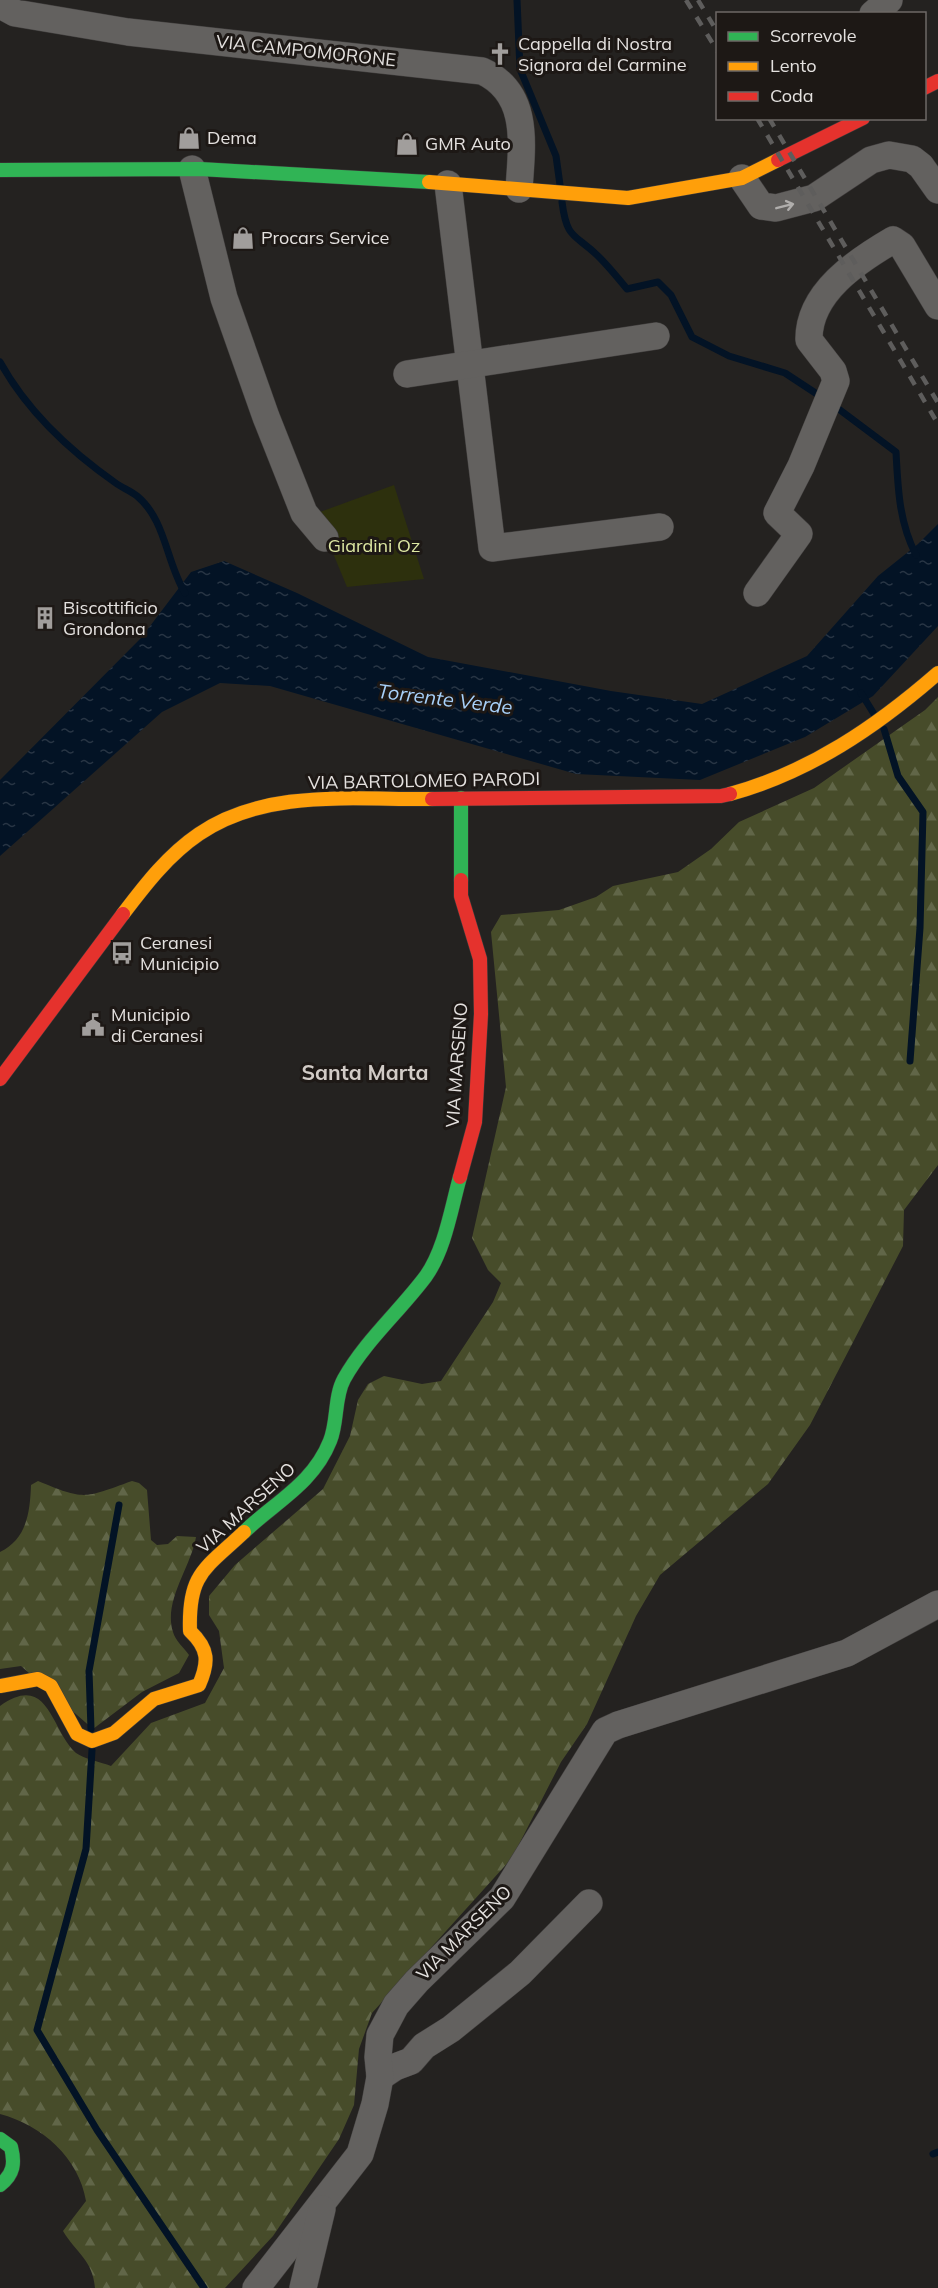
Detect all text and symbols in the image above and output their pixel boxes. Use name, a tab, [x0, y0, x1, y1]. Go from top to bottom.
legend	[716, 12, 926, 120]
text: Scorrevole	[770, 24, 857, 47]
street label: VIA CAMPOMORONE	[215, 30, 397, 71]
place label: Cappella di Nostra Signora del Carmine	[518, 32, 686, 76]
church icon: Cappella di Nostra Signora del Carmine	[487, 41, 513, 67]
text: Lento	[770, 54, 817, 77]
text: Coda	[770, 84, 814, 107]
shop icon: Dema	[176, 125, 202, 151]
place label: Dema	[207, 126, 257, 149]
shop icon: GMR Auto	[394, 131, 420, 157]
place label: GMR Auto	[425, 132, 511, 155]
one-way arrow	[775, 199, 794, 211]
shop icon: Procars Service	[230, 225, 256, 251]
place label: Procars Service	[261, 226, 389, 249]
park label: Giardini Oz	[328, 534, 420, 557]
place label: Biscottificio Grondona	[63, 596, 158, 640]
building icon: Biscottificio Grondona	[32, 605, 58, 631]
water label: Torrente Verde	[376, 678, 514, 719]
street label: VIA BARTOLOMEO PARODI	[308, 767, 540, 794]
place label: Ceranesi Municipio	[140, 931, 219, 975]
bus stop icon: Ceranesi Municipio	[109, 940, 135, 966]
street label: VIA MARSENO	[441, 1002, 472, 1128]
place label: Municipio di Ceranesi	[111, 1003, 203, 1047]
public building icon: Municipio di Ceranesi	[80, 1012, 106, 1038]
district label: Santa Marta	[301, 1059, 429, 1085]
street label: VIA MARSENO	[191, 1457, 300, 1558]
street label: VIA MARSENO	[411, 1880, 516, 1985]

